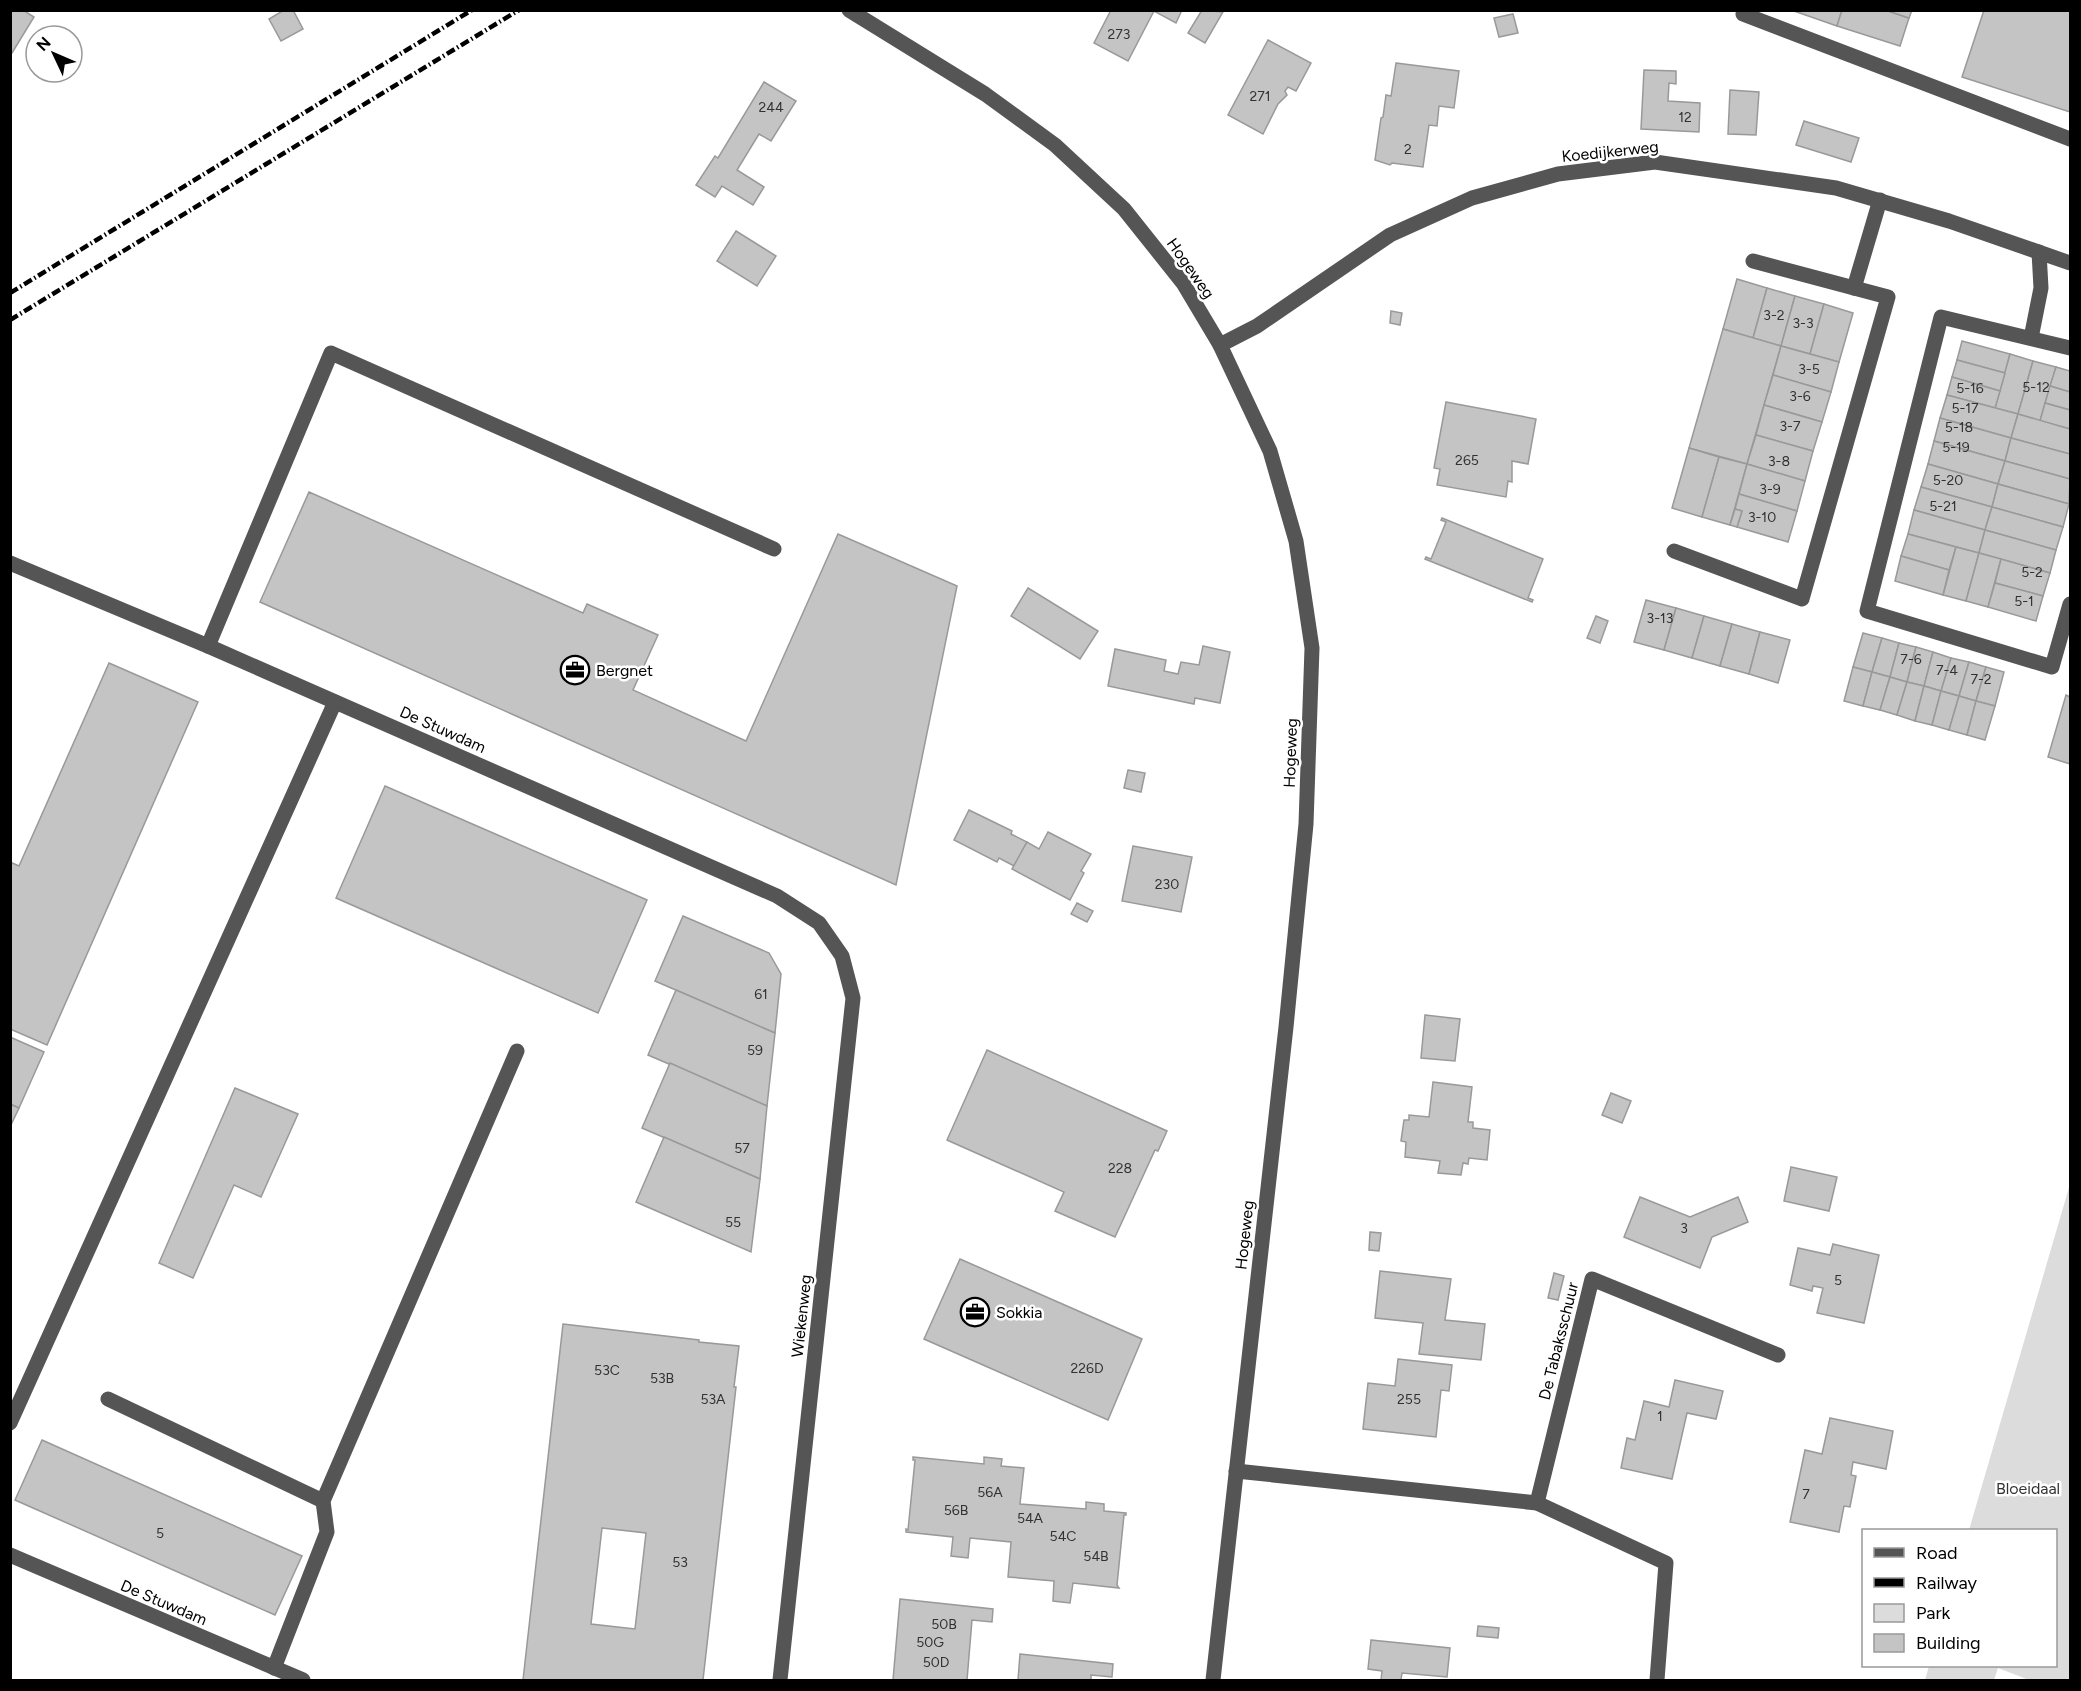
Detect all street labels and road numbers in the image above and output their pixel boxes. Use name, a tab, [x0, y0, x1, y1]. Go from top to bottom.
street label: Koedijkerweg	[1561, 137, 1659, 166]
street label: Hogeweg	[1163, 234, 1218, 302]
street label: De Stuwdam	[397, 702, 489, 757]
street label: Hogeweg	[1280, 718, 1301, 788]
street label: Hogeweg	[1231, 1199, 1258, 1271]
street label: Wiekenweg	[788, 1274, 815, 1359]
street label: De Tabaksschuur	[1535, 1280, 1582, 1402]
street label: De Stuwdam	[118, 1576, 210, 1629]

